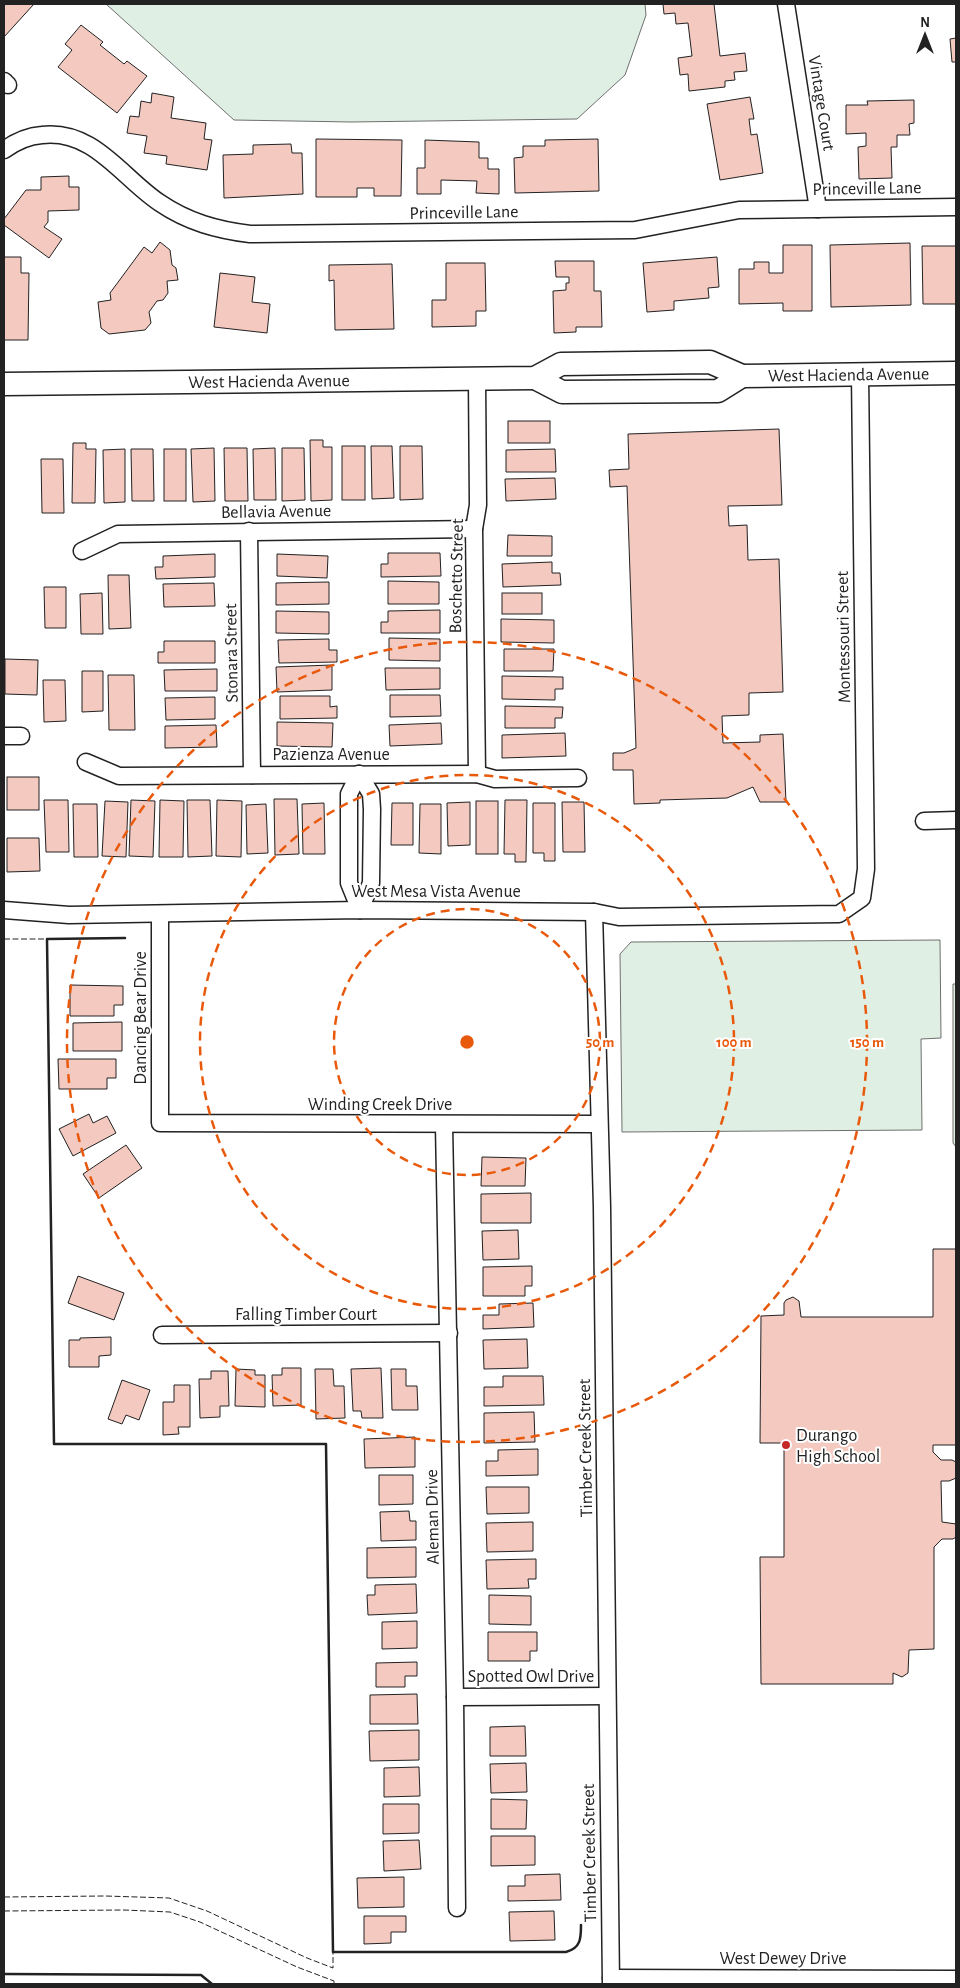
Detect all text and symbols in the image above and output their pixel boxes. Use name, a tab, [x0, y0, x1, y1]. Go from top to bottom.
north arrow	[900, 10, 950, 60]
text: N	[920, 16, 930, 30]
street label: Vintage Court	[805, 54, 837, 152]
street label: Princeville Lane	[812, 179, 922, 199]
street label: Princeville Lane	[409, 203, 519, 223]
street label: West Hacienda Avenue	[768, 365, 929, 386]
street label: West Hacienda Avenue	[188, 372, 350, 392]
street label: Bellavia Avenue	[221, 502, 331, 522]
street label: Boschetto Street	[447, 518, 467, 634]
street label: Montessouri Street	[834, 570, 854, 703]
street label: Stonara Street	[222, 603, 242, 703]
street label: Pazienza Avenue	[272, 746, 390, 764]
street label: West Mesa Vista Avenue	[351, 883, 521, 901]
street label: Dancing Bear Drive	[132, 951, 150, 1085]
centre of rings	[458, 1033, 476, 1051]
text: 50 m	[586, 1035, 614, 1050]
text: 100 m	[716, 1035, 752, 1050]
text: 150 m	[850, 1035, 884, 1050]
street label: Winding Creek Drive	[308, 1096, 452, 1114]
street label: Falling Timber Court	[235, 1306, 377, 1324]
street label: Timber Creek Street	[576, 1378, 596, 1518]
place label: Durango High School	[796, 1427, 880, 1466]
marker: Durango High School	[780, 1439, 792, 1451]
street label: Aleman Drive	[423, 1469, 443, 1565]
street label: Spotted Owl Drive	[468, 1668, 594, 1686]
street label: Timber Creek Street	[580, 1783, 600, 1923]
street label: West Dewey Drive	[719, 1950, 847, 1968]

